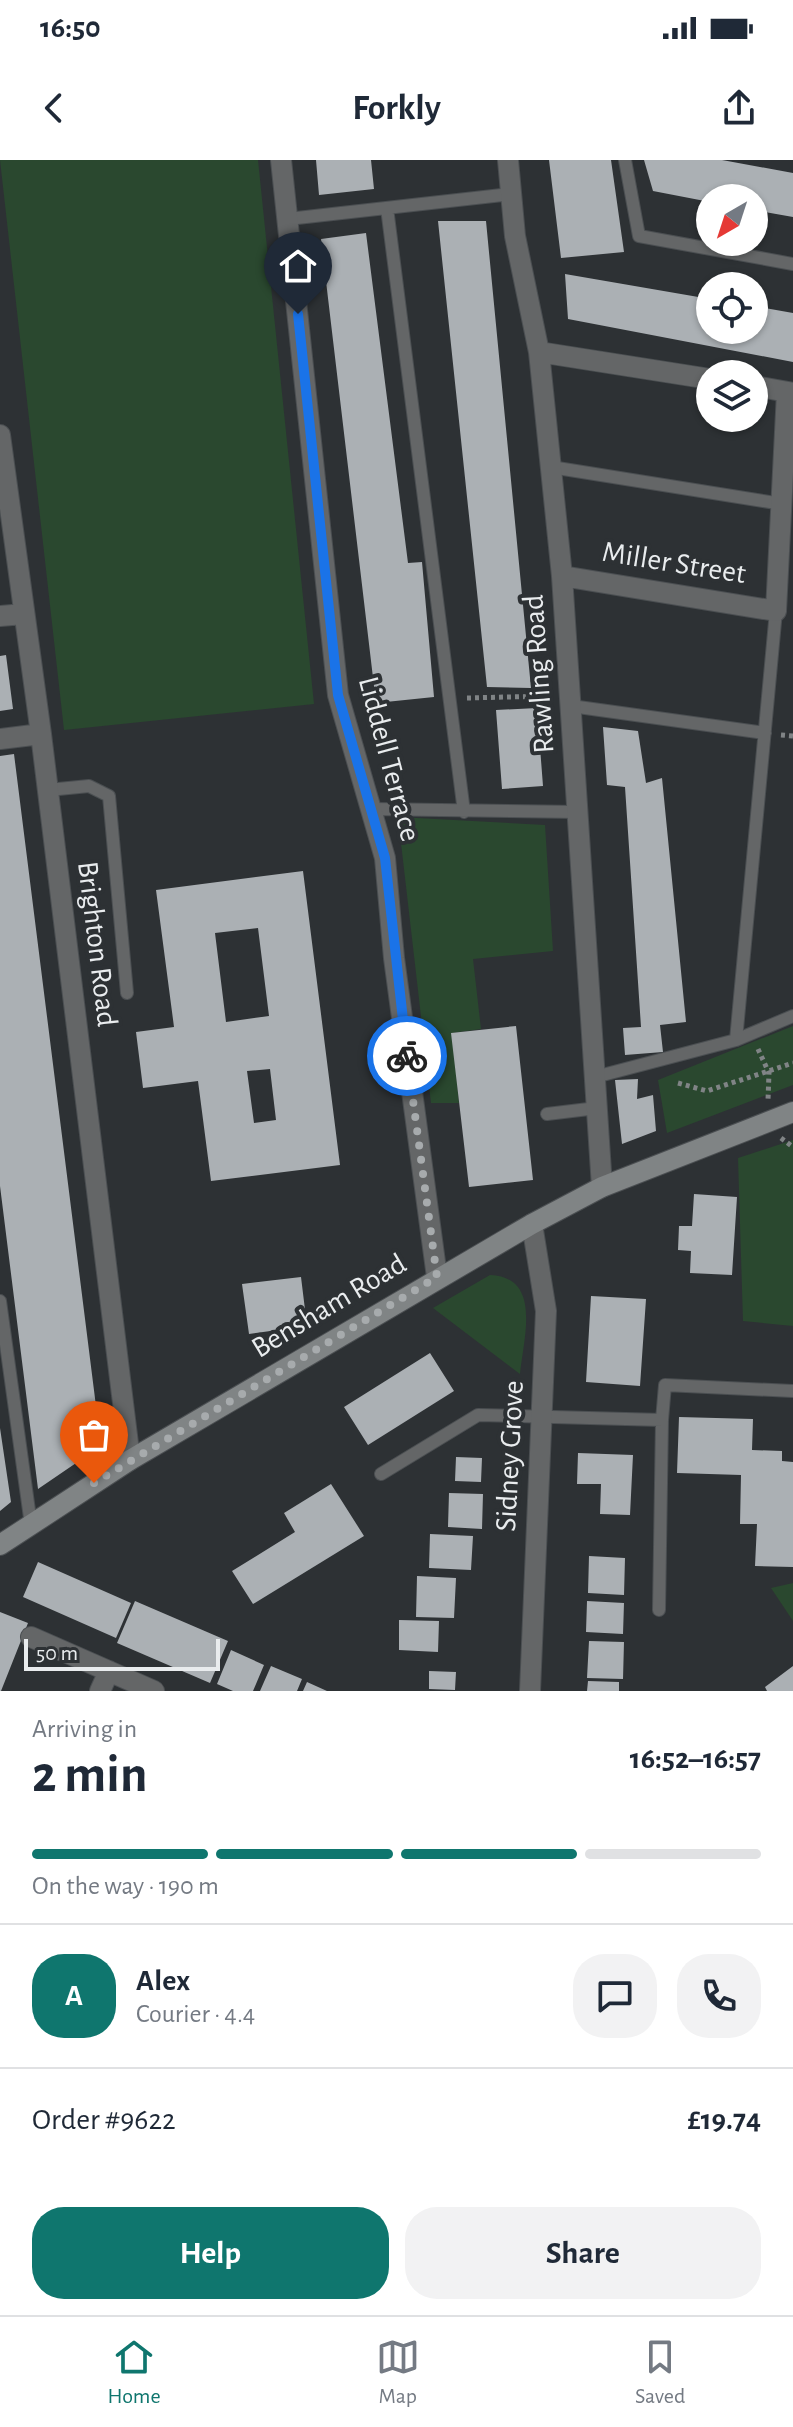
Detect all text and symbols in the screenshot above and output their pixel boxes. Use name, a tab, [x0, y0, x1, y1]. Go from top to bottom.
text: 16:50	[40, 13, 101, 43]
icon: back	[32, 86, 76, 130]
icon: share	[717, 86, 761, 130]
text: Forkly	[352, 90, 441, 126]
north arrow	[696, 184, 768, 256]
map controls	[696, 184, 768, 432]
pin	[264, 232, 332, 314]
icon: home	[276, 244, 320, 288]
button: locate	[696, 272, 768, 344]
button: layers	[696, 360, 768, 432]
street label: Miller Street	[600, 537, 748, 589]
street label: Rawling Road	[518, 594, 560, 754]
street label: Liddell Terrace	[353, 673, 425, 845]
street label: Brighton Road	[72, 859, 122, 1029]
courier	[367, 1016, 447, 1096]
icon: bike	[385, 1034, 429, 1078]
street label: Bensham Road	[247, 1248, 411, 1364]
street label: Sidney Grove	[491, 1380, 529, 1532]
pin	[60, 1401, 128, 1483]
icon: bag	[72, 1413, 116, 1457]
scale bar	[24, 1635, 220, 1671]
text: 50 m	[36, 1642, 78, 1664]
text: Arriving in	[32, 1716, 137, 1742]
text: 16:52–16:57	[630, 1744, 761, 1774]
text: 2 min	[32, 1749, 147, 1801]
text: On the way · 190 m	[32, 1873, 219, 1899]
button: chat	[573, 1954, 657, 2038]
button: phone	[677, 1954, 761, 2038]
text: Alex	[136, 1966, 190, 1996]
text: A	[65, 1981, 83, 2011]
text: Courier · 4.4	[136, 2001, 255, 2027]
text: Order #9622	[32, 2105, 176, 2135]
text: £19.74	[687, 2105, 761, 2135]
button: Help	[32, 2207, 389, 2299]
button: Share	[405, 2207, 761, 2299]
tab: Home	[108, 2335, 161, 2409]
tab: Map	[376, 2335, 420, 2409]
tab: Saved	[635, 2335, 685, 2409]

